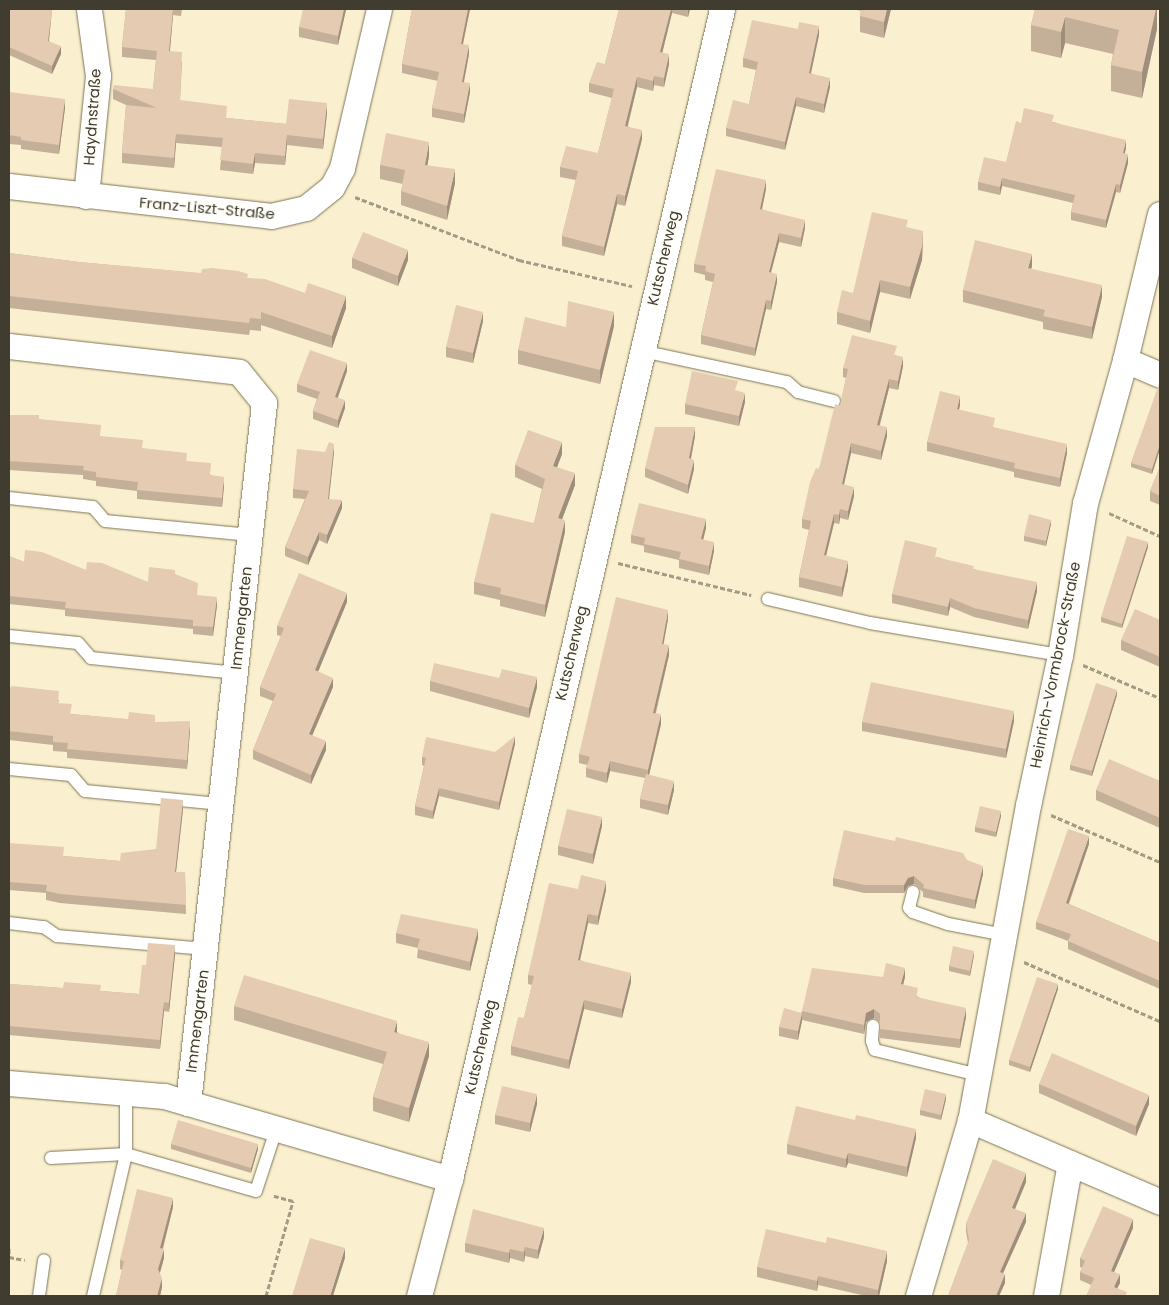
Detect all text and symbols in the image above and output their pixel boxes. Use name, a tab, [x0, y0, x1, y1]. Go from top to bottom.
street label: Haydnstraße	[80, 68, 104, 166]
street label: Franz-Liszt-Straße	[138, 193, 276, 223]
street label: Kutscherweg	[643, 209, 683, 307]
street label: Heinrich-Vormbrock-Straße	[1026, 560, 1084, 770]
street label: Immengarten	[227, 565, 255, 671]
street label: Kutscherweg	[551, 604, 591, 702]
street label: Immengarten	[182, 968, 212, 1074]
street label: Kutscherweg	[460, 998, 500, 1096]

